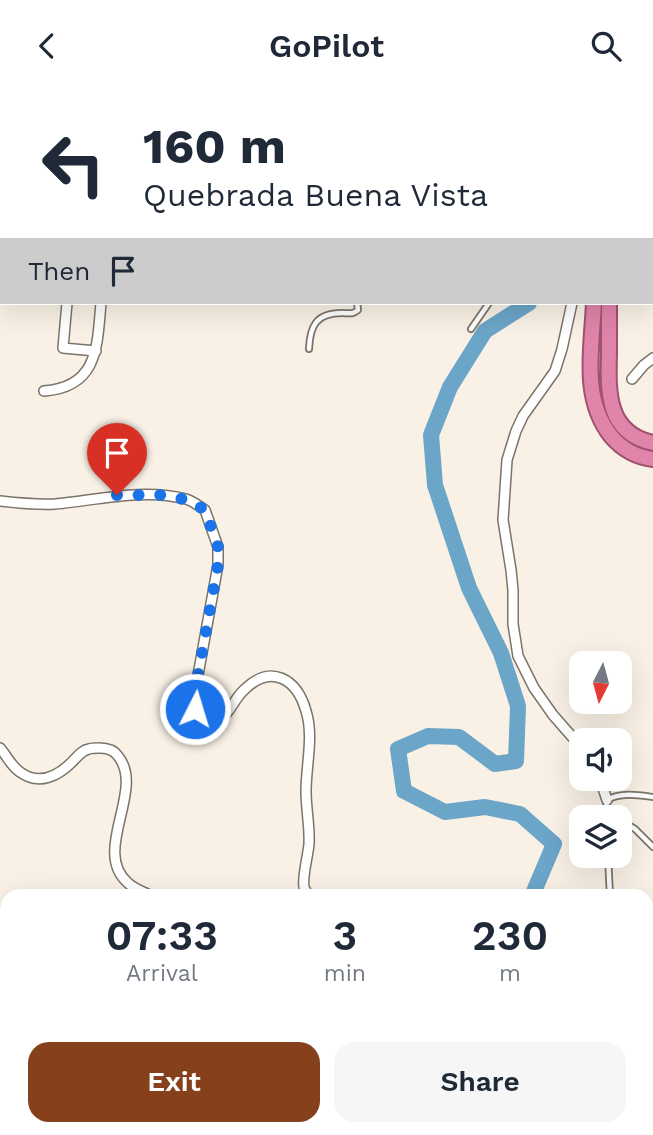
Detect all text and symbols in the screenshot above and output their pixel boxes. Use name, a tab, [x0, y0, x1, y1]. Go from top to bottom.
icon: back	[28, 27, 66, 65]
text: GoPilot	[269, 27, 384, 65]
icon: search	[587, 27, 625, 65]
text: 160 m	[143, 117, 286, 175]
icon: left	[28, 119, 119, 210]
text: Quebrada Buena Vista	[143, 176, 488, 214]
icon: arrive	[104, 252, 142, 290]
text: Then	[28, 256, 90, 286]
pin	[87, 423, 147, 495]
icon: arrive	[98, 434, 136, 472]
north arrow	[569, 651, 632, 714]
map controls	[569, 651, 632, 868]
position arrow	[158, 672, 232, 746]
button: sound	[569, 728, 632, 791]
button: layers	[569, 805, 632, 868]
text: 07:33	[106, 911, 218, 960]
text: 3	[333, 911, 357, 960]
text: 230	[472, 911, 548, 960]
text: Arrival	[126, 960, 198, 987]
text: min	[324, 960, 366, 987]
text: m	[499, 960, 521, 987]
button: Exit	[28, 1042, 320, 1122]
button: Share	[334, 1042, 626, 1122]

